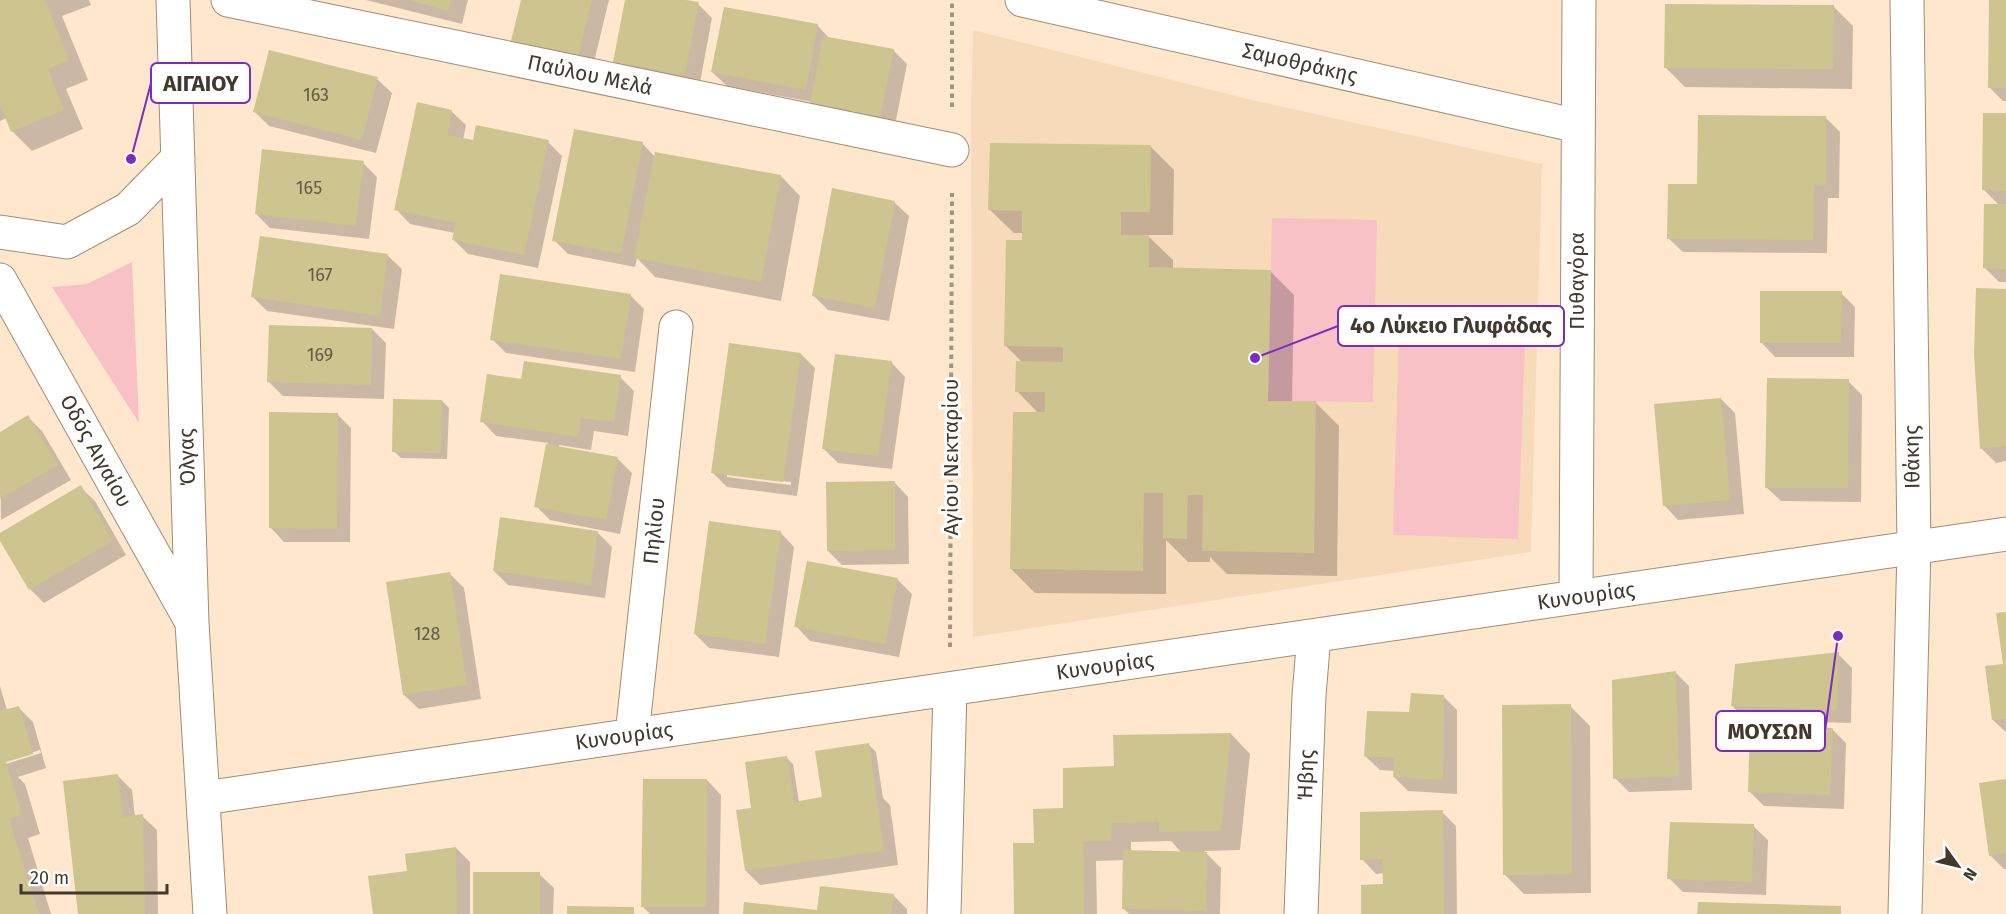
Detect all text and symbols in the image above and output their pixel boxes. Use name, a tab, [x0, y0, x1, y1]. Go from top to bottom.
street label: Σαμοθράκης	[1240, 37, 1360, 89]
street label: Παύλου Μελά	[525, 49, 655, 101]
callout: ΑΙΓΑΙΟΥ	[151, 63, 250, 103]
text: ΑΙΓΑΙΟΥ	[162, 70, 240, 97]
house number: 163	[303, 84, 329, 106]
house number: 165	[296, 177, 322, 199]
street label: Πυθαγόρα	[1564, 232, 1590, 330]
house number: 167	[308, 264, 332, 286]
callout: 4ο Λύκειο Γλυφάδας	[1338, 306, 1564, 346]
text: 4ο Λύκειο Γλυφάδας	[1350, 312, 1553, 339]
house number: 169	[307, 344, 333, 366]
street label: Αγίου Νεκταρίου	[938, 378, 964, 536]
street label: Οδóς Αιγαίου	[54, 390, 138, 512]
street label: Ιθάκης	[1898, 425, 1926, 489]
street label: Όλγας	[173, 428, 201, 486]
street label: Πηλίου	[638, 496, 670, 566]
street label: Κυνουρίας	[1535, 576, 1637, 616]
house number: 128	[414, 623, 440, 645]
street label: Κυνουρίας	[1054, 646, 1156, 686]
callout: ΜΟΥΣΩΝ	[1716, 711, 1825, 751]
street label: Κυνουρίας	[573, 716, 675, 756]
text: ΜΟΥΣΩΝ	[1727, 718, 1813, 745]
street label: Ήβης	[1292, 749, 1320, 801]
north arrow	[1928, 836, 1988, 896]
scale bar	[21, 857, 166, 895]
text: N	[1959, 864, 1981, 884]
text: 20 m	[30, 867, 69, 889]

